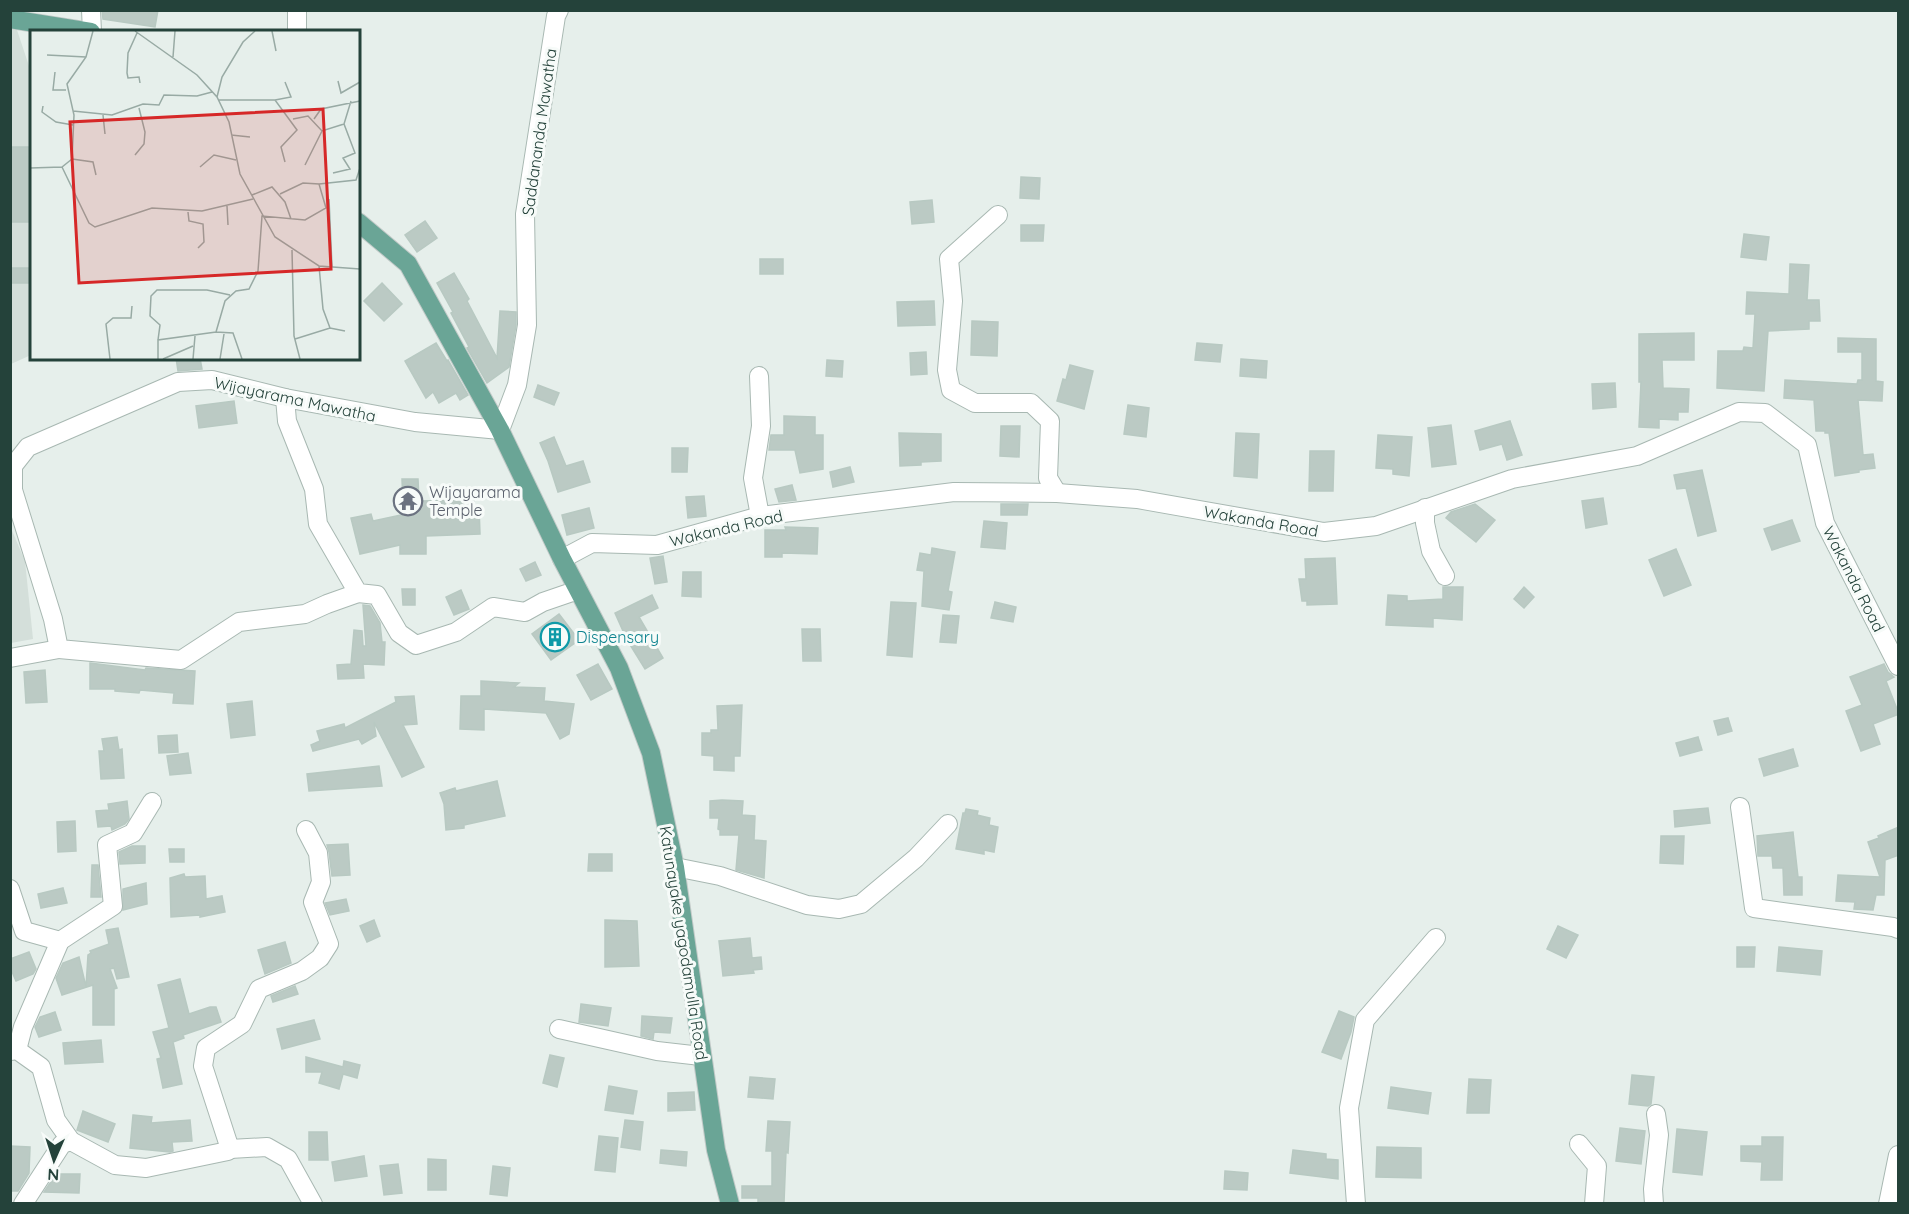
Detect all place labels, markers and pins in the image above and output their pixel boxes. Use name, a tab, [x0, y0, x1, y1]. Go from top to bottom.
place label: Wijayarama Temple	[429, 482, 521, 520]
temple icon: Wijayarama Temple	[392, 485, 424, 517]
building icon: Dispensary	[539, 621, 571, 653]
place label: Dispensary	[576, 627, 659, 647]

